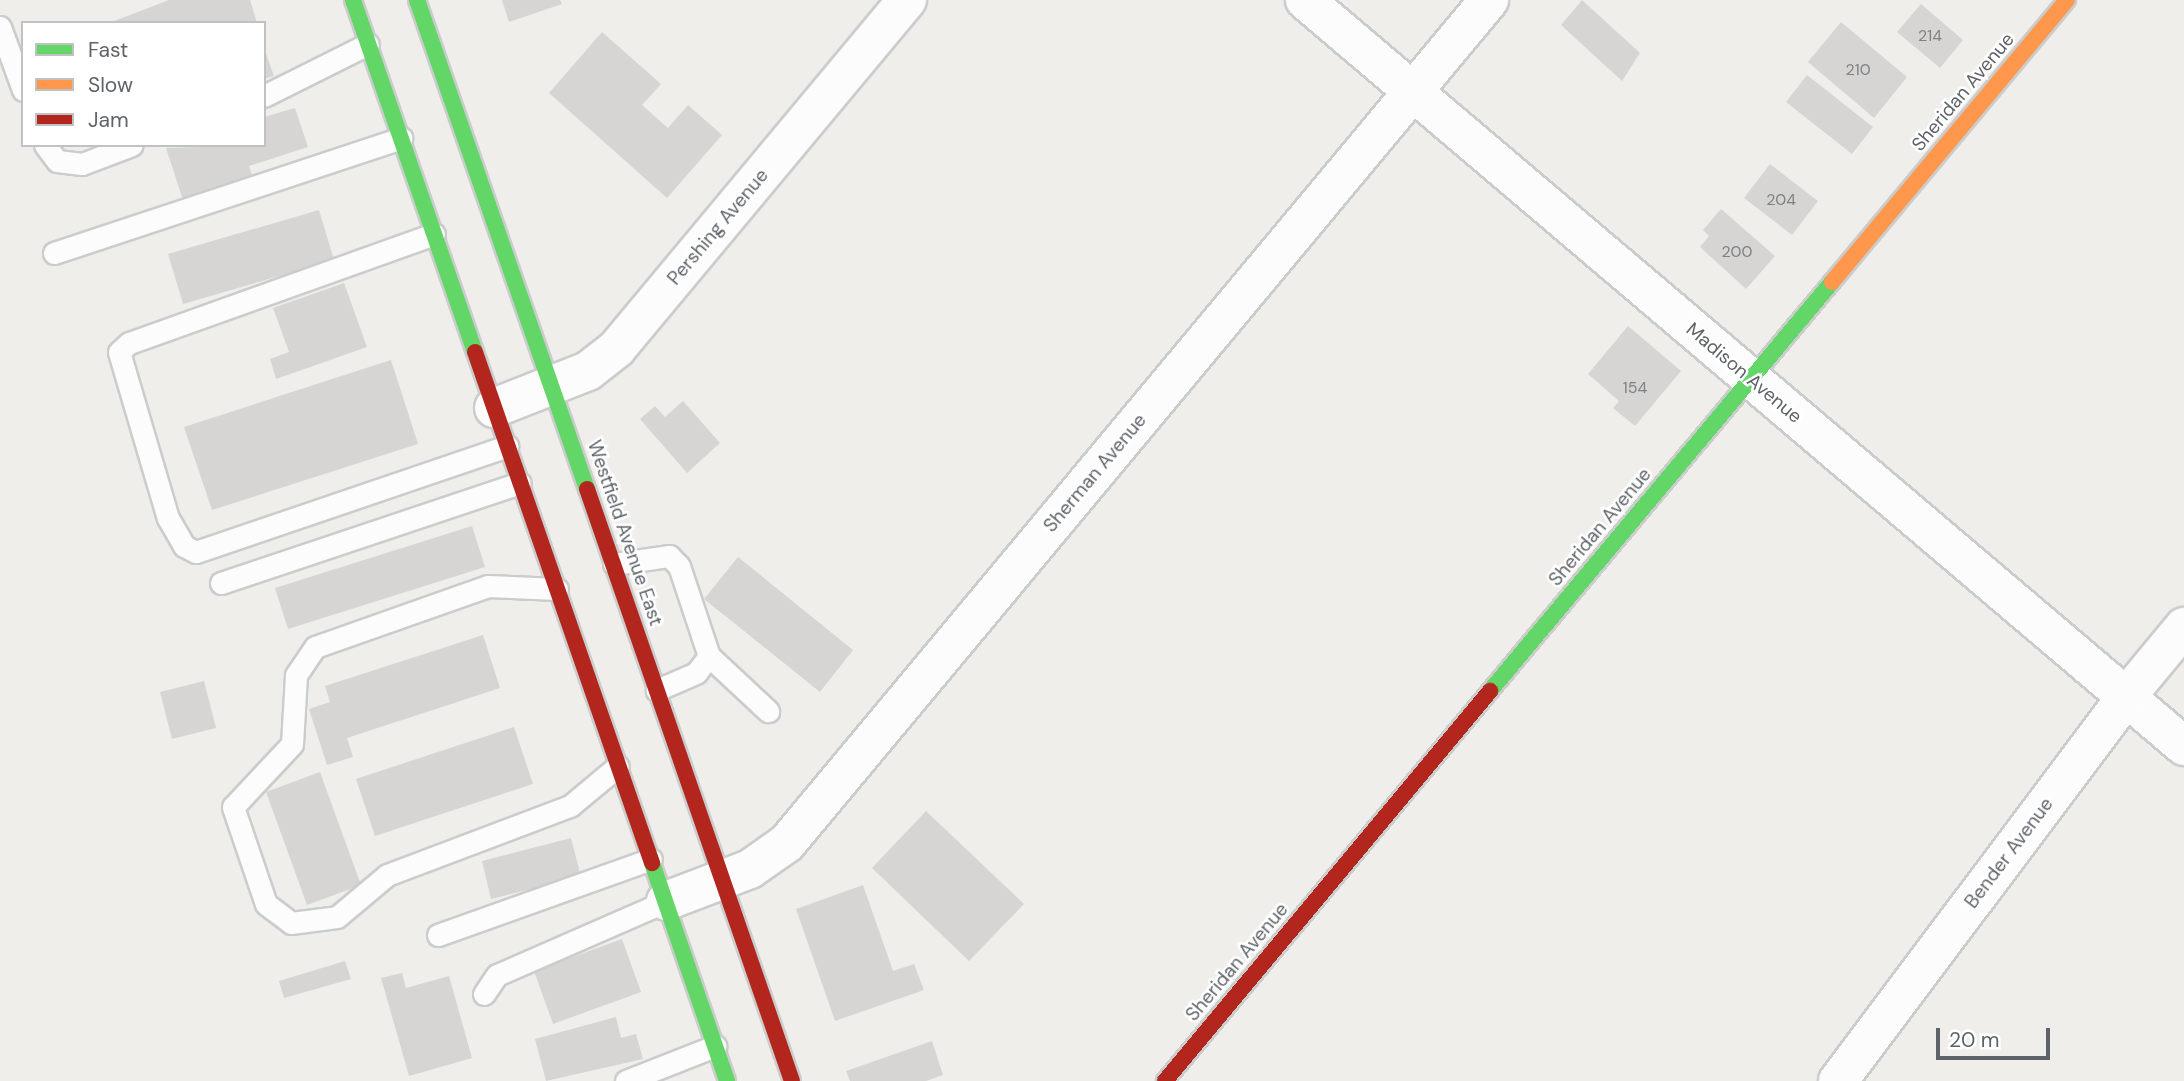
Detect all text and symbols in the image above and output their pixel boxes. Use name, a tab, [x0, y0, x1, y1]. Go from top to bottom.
legend	[21, 21, 266, 147]
house number: 214	[1918, 26, 1942, 46]
street label: Sheridan Avenue	[1907, 28, 2019, 156]
text: Fast	[88, 36, 128, 64]
house number: 210	[1845, 60, 1871, 80]
text: Slow	[88, 71, 133, 99]
text: Jam	[88, 106, 129, 134]
street label: Pershing Avenue	[663, 164, 773, 290]
house number: 204	[1766, 190, 1796, 210]
house number: 200	[1722, 242, 1752, 262]
street label: Madison Avenue	[1681, 318, 1807, 428]
house number: 154	[1623, 378, 1647, 398]
street label: Sherman Avenue	[1039, 409, 1151, 537]
street label: Westfield Avenue East	[583, 437, 667, 629]
street label: Sheridan Avenue	[1544, 463, 1656, 591]
street label: Bender Avenue	[1960, 793, 2058, 913]
street label: Sheridan Avenue	[1181, 898, 1293, 1026]
scale bar	[1939, 1014, 2053, 1058]
text: 20 m	[1949, 1026, 2000, 1054]

